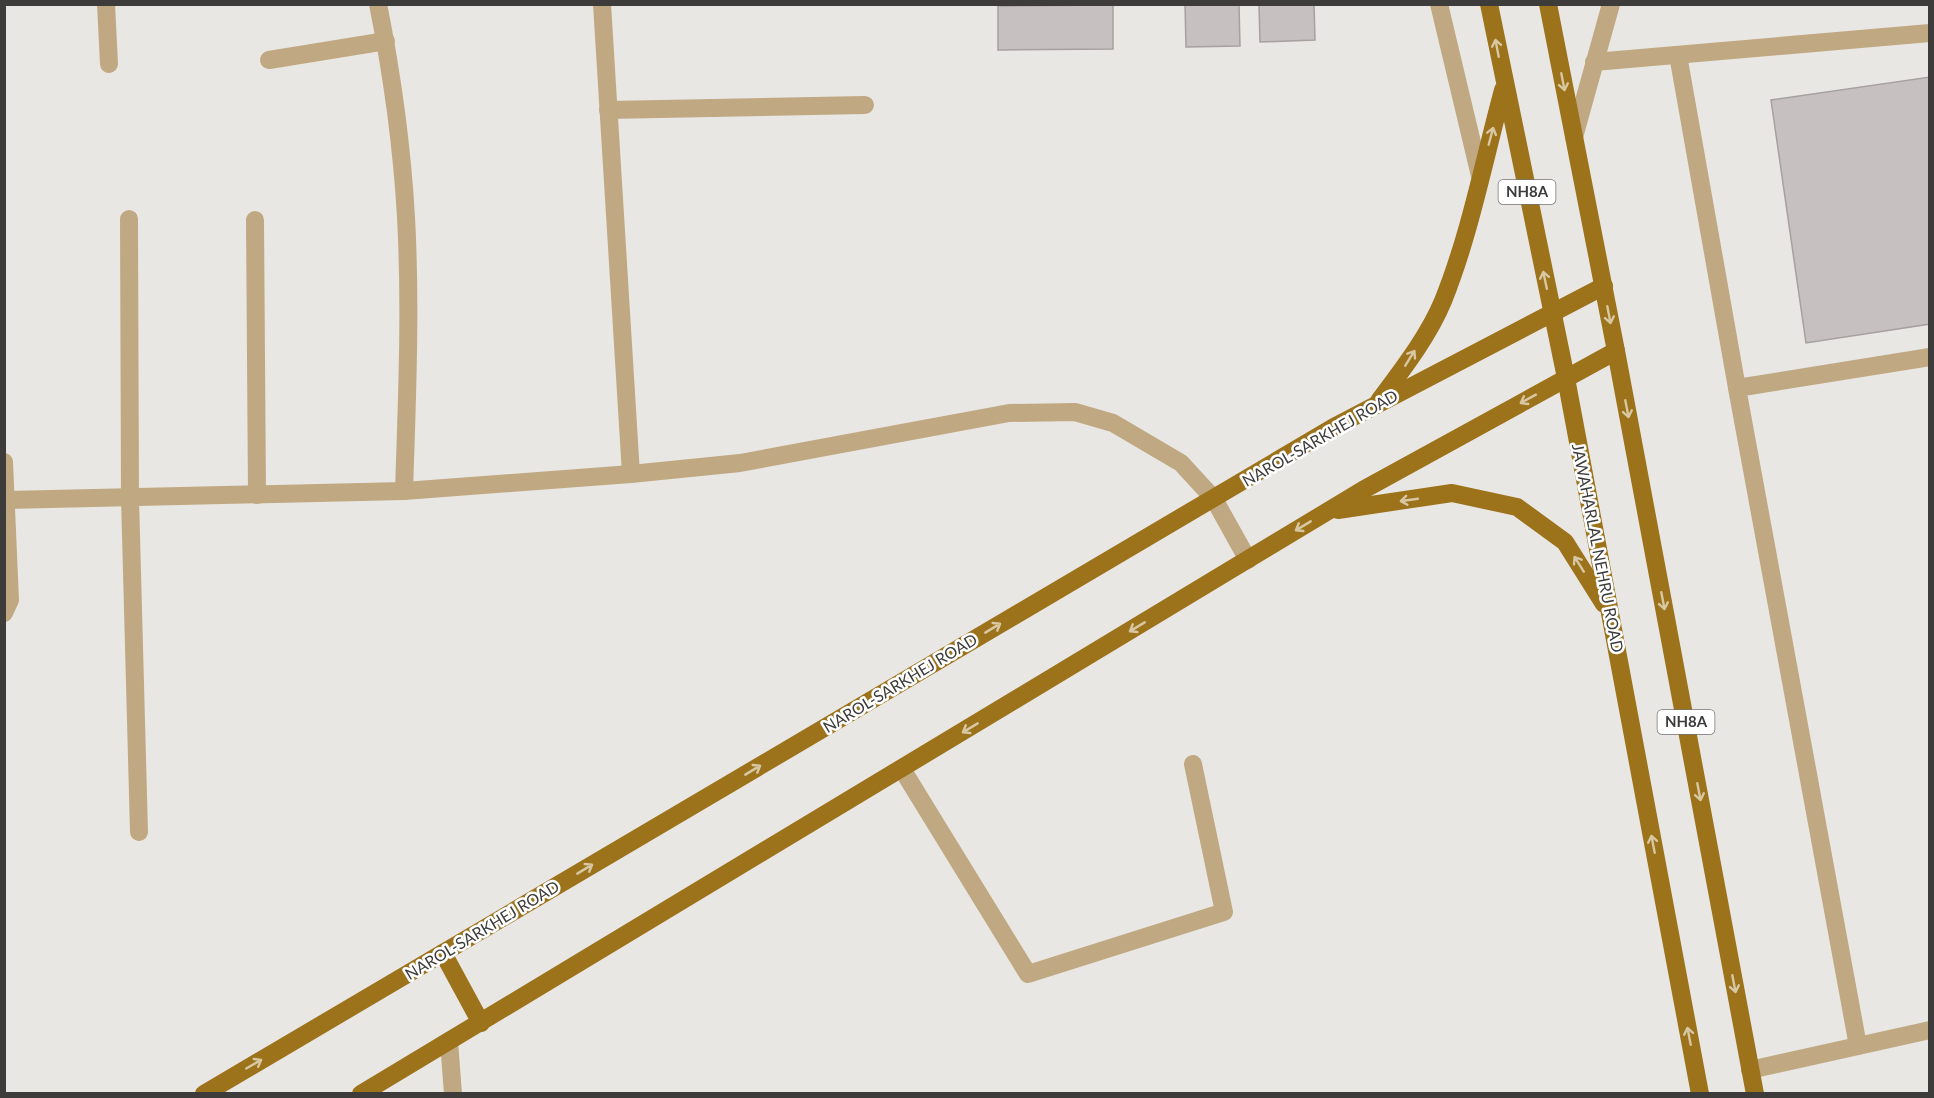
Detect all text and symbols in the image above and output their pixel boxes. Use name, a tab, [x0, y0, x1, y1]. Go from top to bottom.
one-way arrow	[1491, 39, 1502, 58]
one-way arrow	[1558, 72, 1569, 92]
one-way arrow	[1485, 127, 1497, 146]
road number: NH8A	[1498, 180, 1556, 204]
one-way arrow	[1539, 271, 1550, 290]
one-way arrow	[1604, 305, 1615, 324]
one-way arrow	[1405, 350, 1417, 367]
street label: NAROL-SARKHEJ ROAD	[1239, 385, 1401, 490]
one-way arrow	[1520, 393, 1537, 405]
one-way arrow	[1622, 399, 1633, 418]
street label: JAWAHARLAL NEHRU ROAD	[1569, 442, 1628, 654]
one-way arrow	[1399, 494, 1419, 505]
one-way arrow	[1295, 520, 1312, 532]
one-way arrow	[1572, 556, 1584, 573]
one-way arrow	[1658, 590, 1669, 610]
one-way arrow	[984, 622, 1001, 634]
one-way arrow	[1129, 622, 1146, 634]
street label: NAROL-SARKHEJ ROAD	[819, 629, 980, 736]
road number: NH8A	[1658, 710, 1714, 734]
one-way arrow	[962, 723, 979, 735]
one-way arrow	[744, 764, 761, 776]
one-way arrow	[1693, 782, 1704, 802]
one-way arrow	[1647, 835, 1658, 855]
one-way arrow	[576, 863, 593, 875]
street label: NAROL-SARKHEJ ROAD	[401, 876, 562, 983]
one-way arrow	[1729, 974, 1740, 993]
one-way arrow	[1683, 1027, 1694, 1046]
one-way arrow	[245, 1058, 262, 1070]

